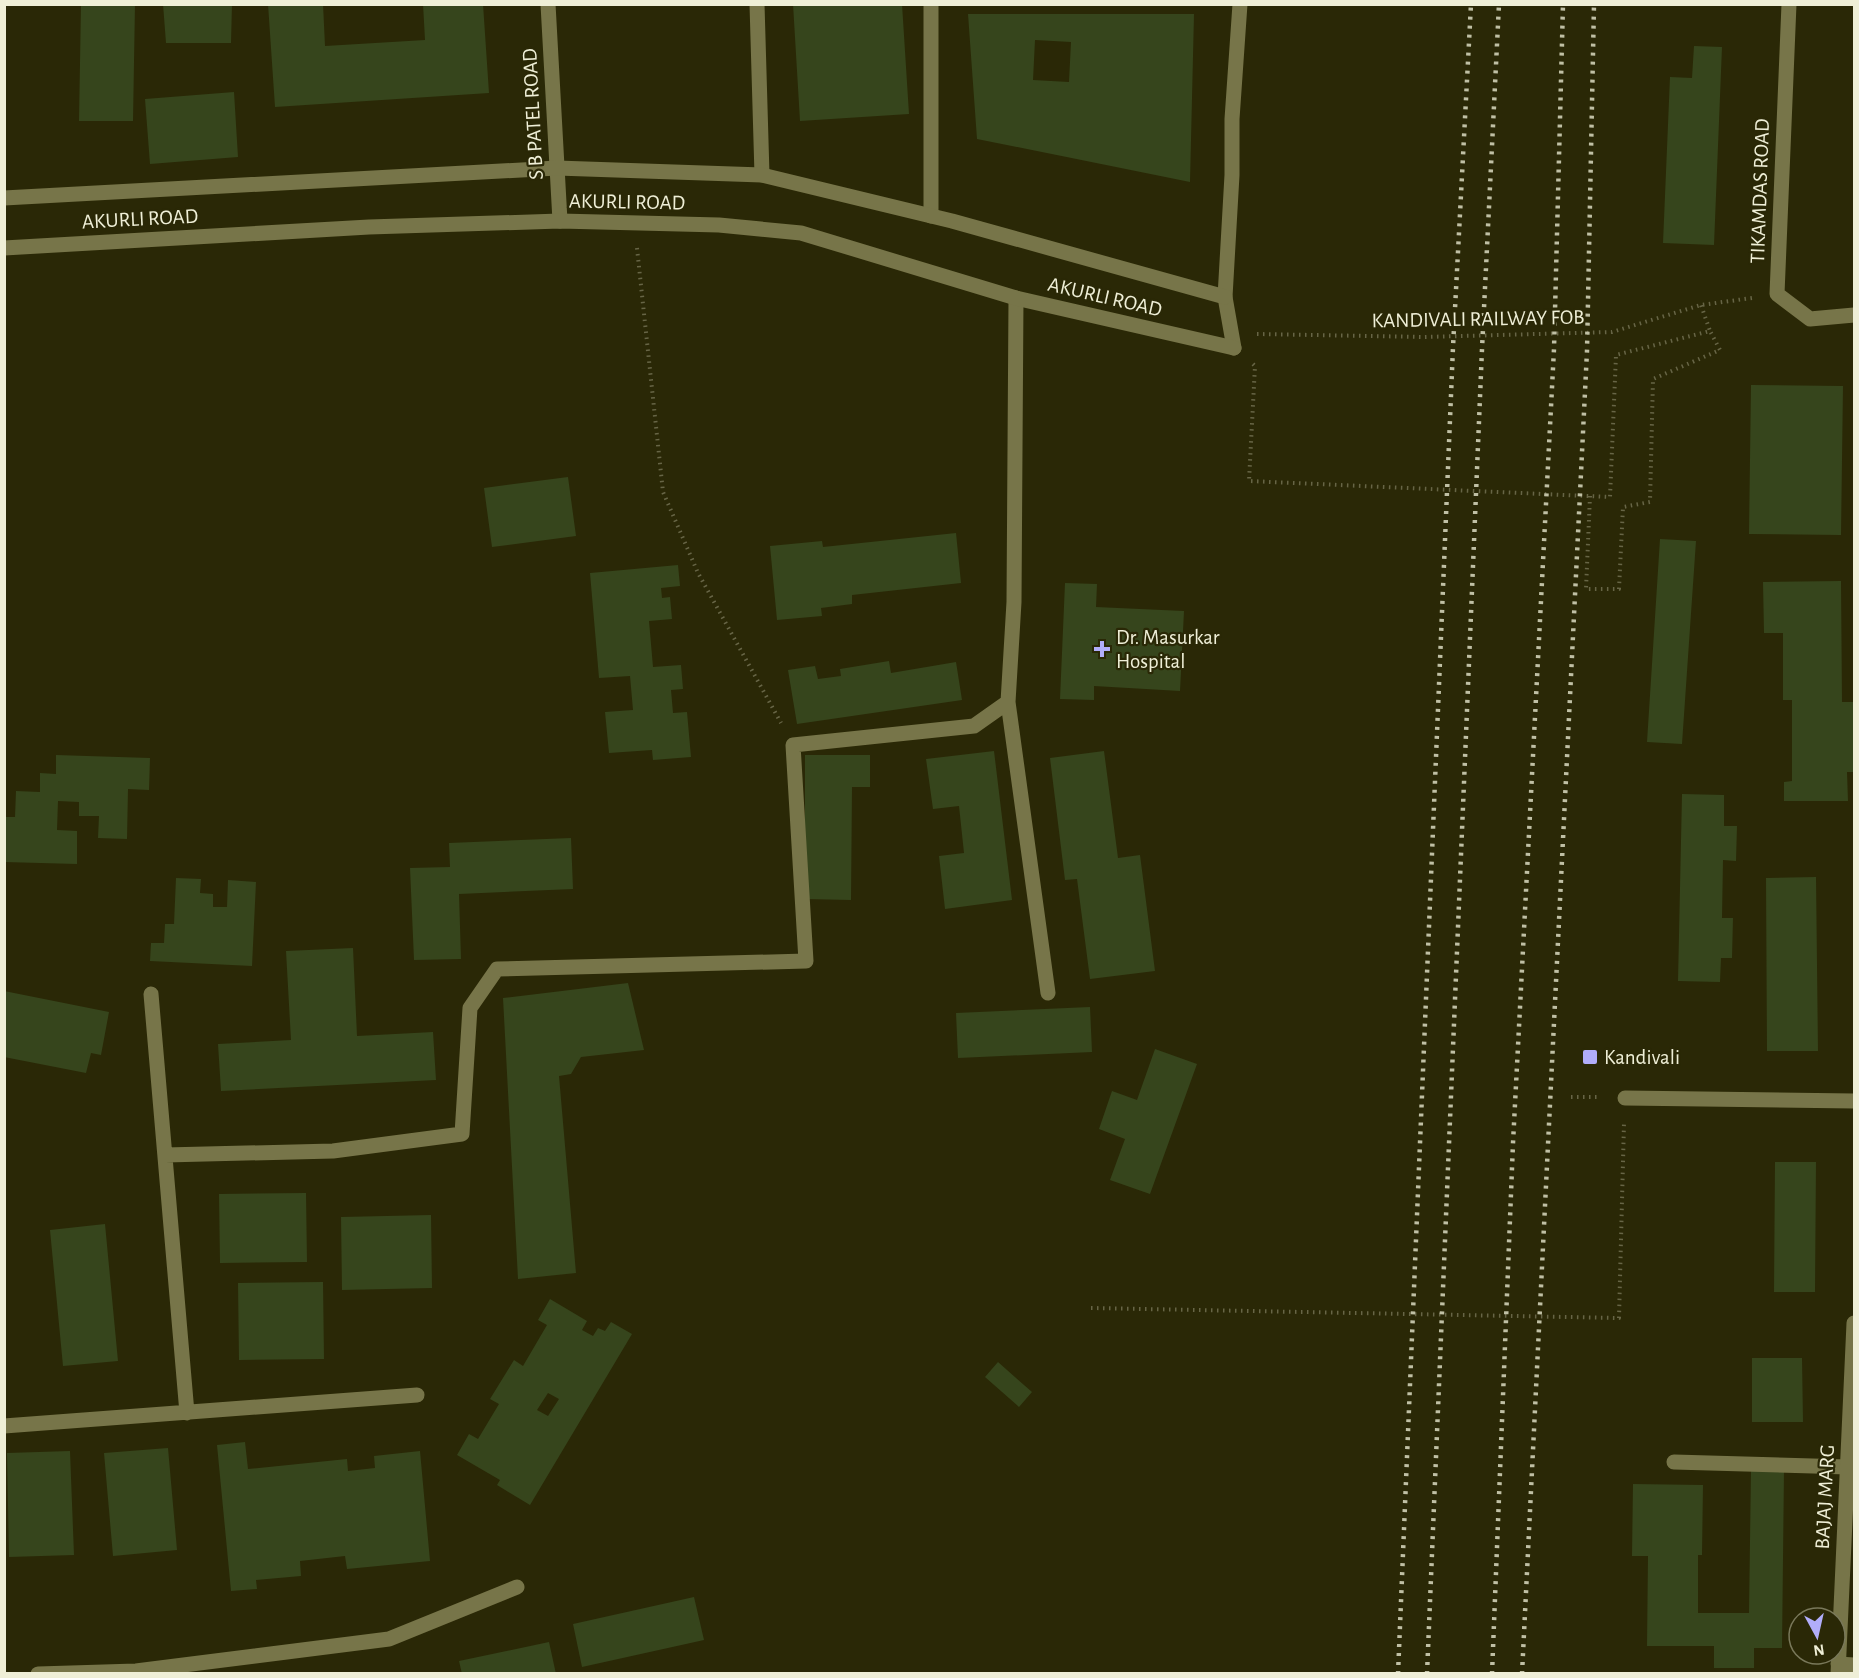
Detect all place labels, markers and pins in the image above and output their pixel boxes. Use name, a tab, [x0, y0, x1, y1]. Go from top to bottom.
place label: Dr. Masurkar Hospital	[1116, 627, 1220, 672]
marker: Dr. Masurkar Hospital	[1093, 640, 1111, 658]
place label: Kandivali	[1604, 1047, 1680, 1068]
marker: Kandivali	[1581, 1048, 1599, 1066]

